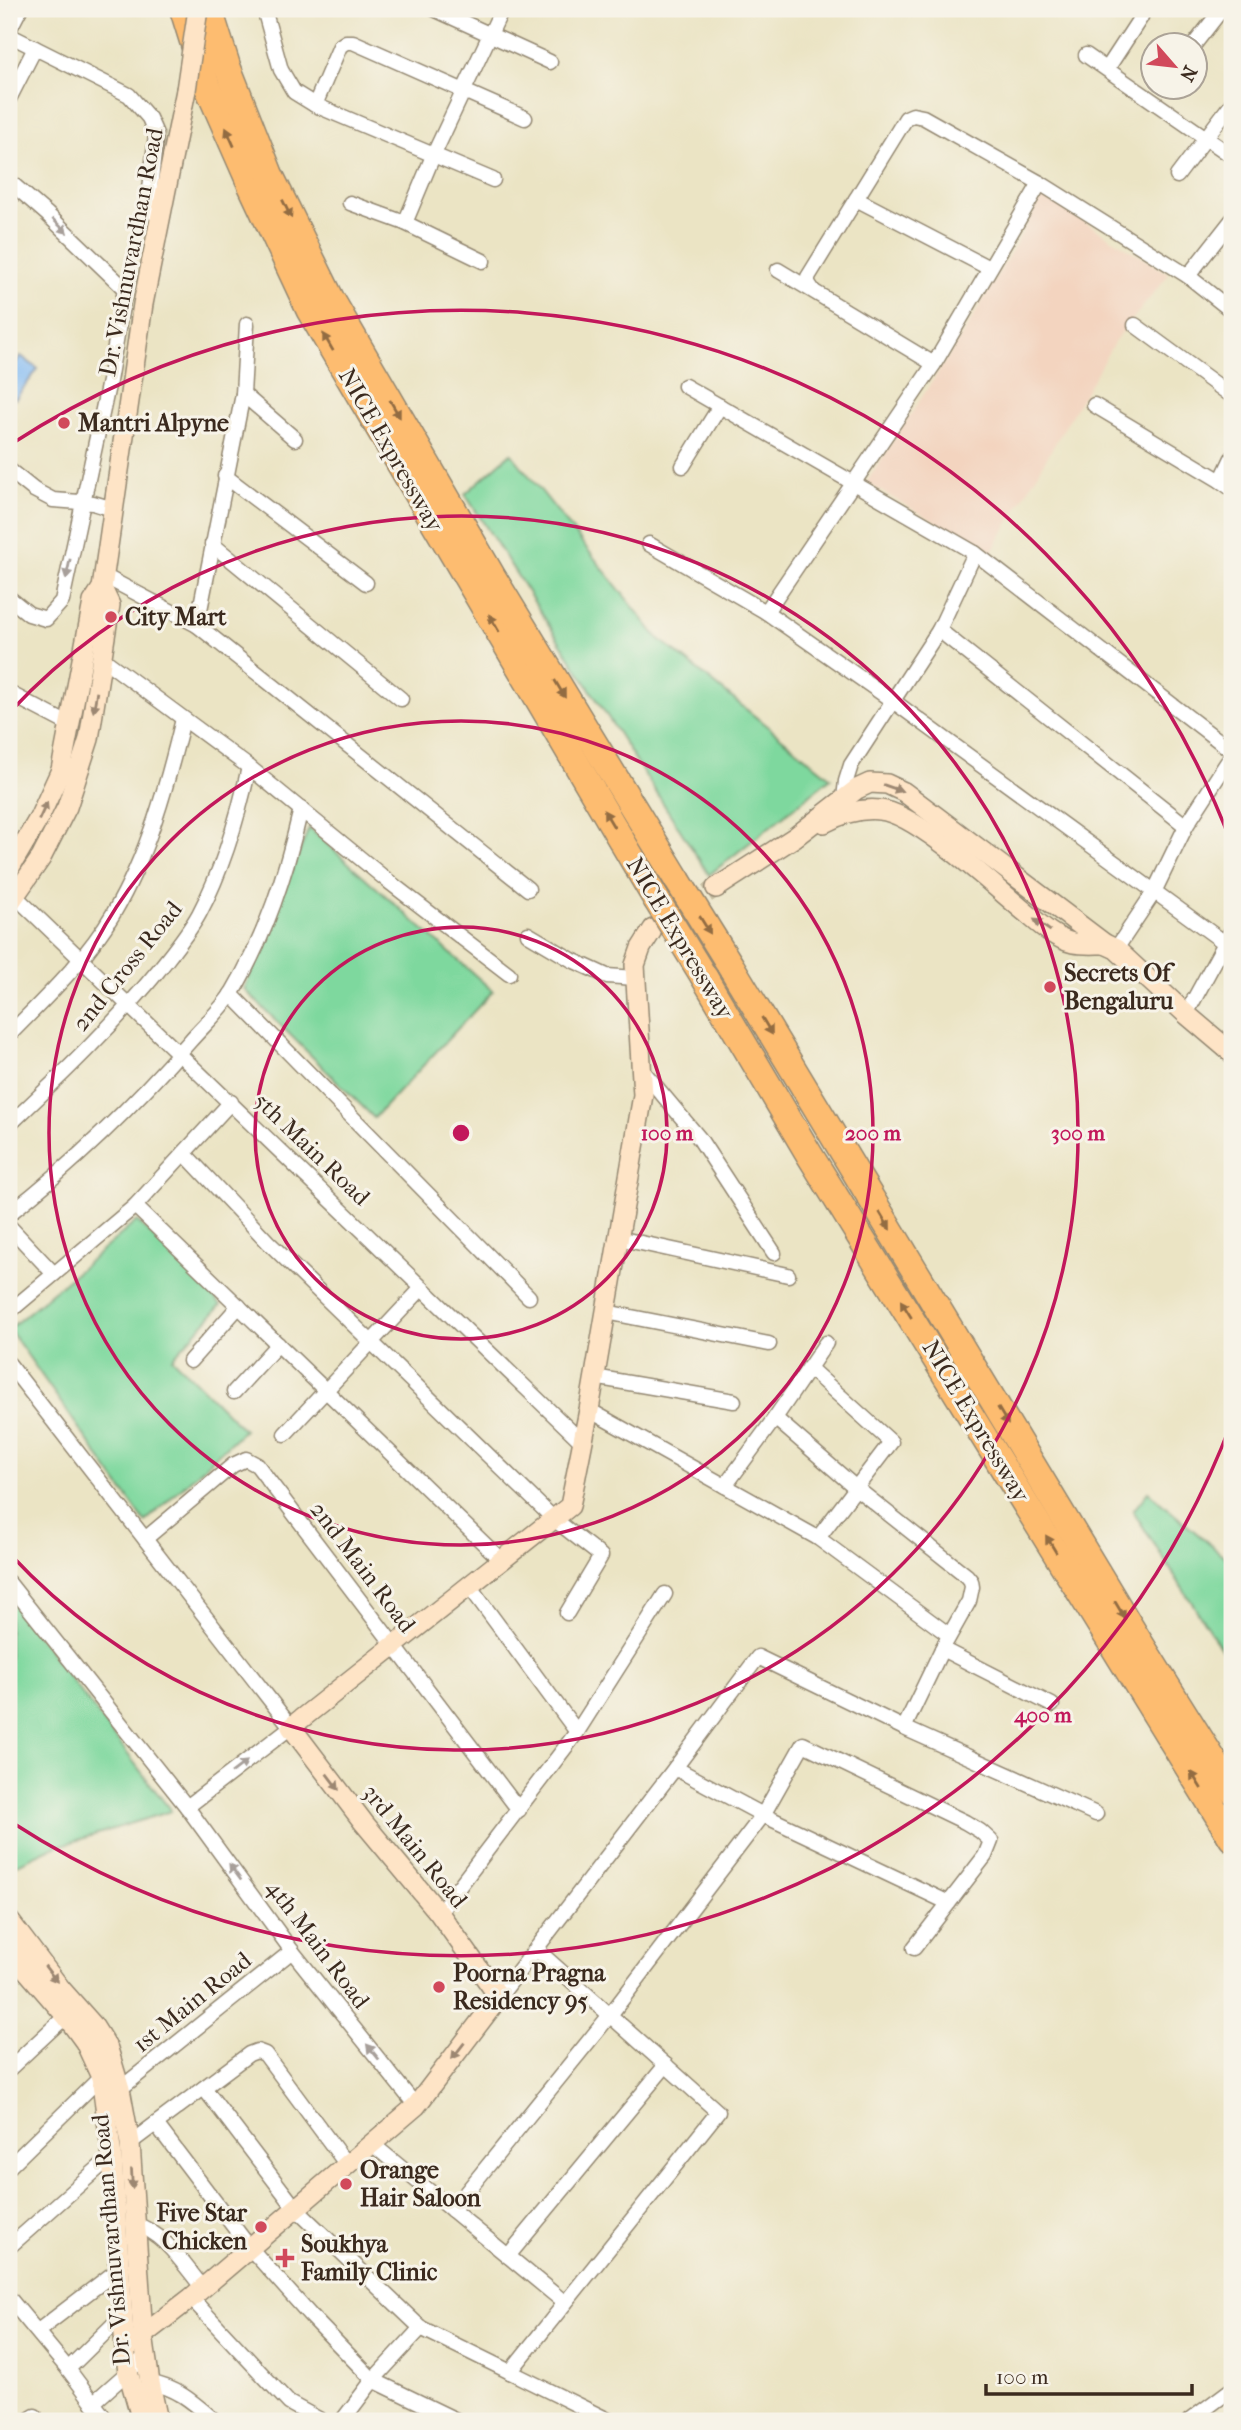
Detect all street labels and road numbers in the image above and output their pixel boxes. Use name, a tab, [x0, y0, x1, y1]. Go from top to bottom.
street label: Dr. Vishnuvardhan Road	[93, 124, 169, 379]
street label: NICE Expressway	[333, 363, 450, 538]
street label: NICE Expressway	[621, 852, 740, 1025]
street label: 2nd Cross Road	[66, 895, 188, 1037]
street label: 5th Main Road	[248, 1087, 376, 1212]
street label: NICE Expressway	[917, 1335, 1036, 1508]
street label: 2nd Main Road	[305, 1496, 422, 1639]
street label: 3rd Main Road	[357, 1779, 474, 1914]
street label: 4th Main Road	[260, 1874, 376, 2015]
street label: 1st Main Road	[127, 1945, 257, 2058]
street label: Dr. Vishnuvardhan Road	[86, 2112, 136, 2367]

